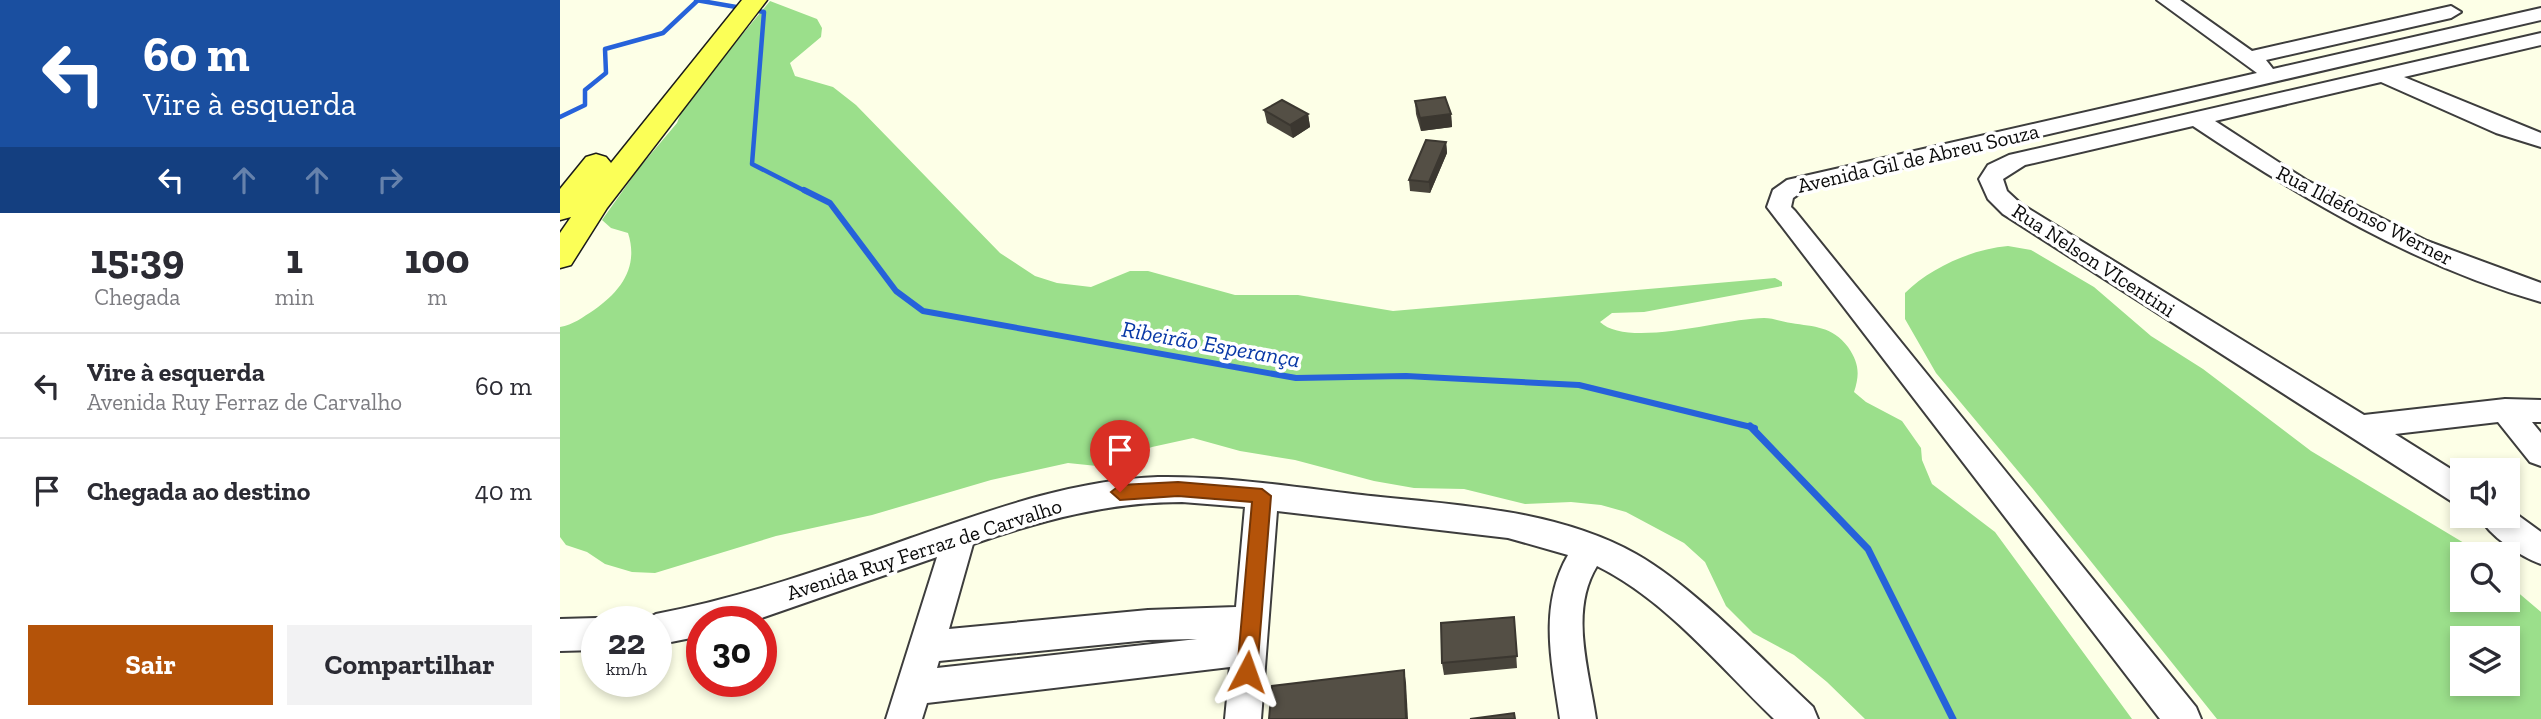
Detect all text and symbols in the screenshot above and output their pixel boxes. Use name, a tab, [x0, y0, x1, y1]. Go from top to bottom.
text: 60 m	[143, 25, 250, 84]
icon: left	[28, 28, 119, 119]
text: Vire à esquerda	[143, 85, 356, 123]
street label: Avenida Gil de Abreu Souza	[1795, 118, 2041, 198]
street label: Rua Ildefonso Werner	[2273, 160, 2457, 270]
icon: left	[152, 161, 190, 199]
icon: ahead	[225, 161, 263, 199]
icon: ahead	[298, 161, 336, 199]
icon: right	[371, 161, 409, 199]
street label: Rua Nelson VIcentini	[2008, 198, 2180, 322]
text: 15:39	[90, 233, 184, 284]
text: 1	[286, 233, 303, 284]
text: 100	[404, 233, 470, 284]
text: Chegada	[94, 283, 180, 311]
text: min	[275, 283, 314, 311]
text: m	[427, 283, 447, 311]
water label: Ribeirão Esperança	[1120, 315, 1302, 373]
text: Vire à esquerda	[87, 356, 265, 388]
icon: left	[28, 367, 66, 405]
text: 60 m	[475, 370, 532, 402]
text: Avenida Ruy Ferraz de Carvalho	[87, 388, 402, 416]
pin	[1090, 420, 1150, 492]
icon: arrive	[1101, 431, 1139, 469]
map controls	[2450, 458, 2520, 696]
button: sound	[2450, 458, 2520, 528]
icon: arrive	[28, 472, 66, 510]
text: Chegada ao destino	[87, 475, 310, 507]
text: 40 m	[475, 475, 532, 507]
street label: Avenida Ruy Ferraz de Carvalho	[783, 493, 1065, 605]
button: search	[2450, 542, 2520, 612]
speed limit sign: 30	[686, 606, 777, 697]
text: 22	[608, 621, 645, 663]
button: Sair	[28, 625, 273, 705]
button: Compartilhar	[287, 625, 532, 705]
button: layers	[2450, 626, 2520, 696]
position arrow	[1210, 635, 1284, 709]
text: km/h	[606, 658, 647, 680]

